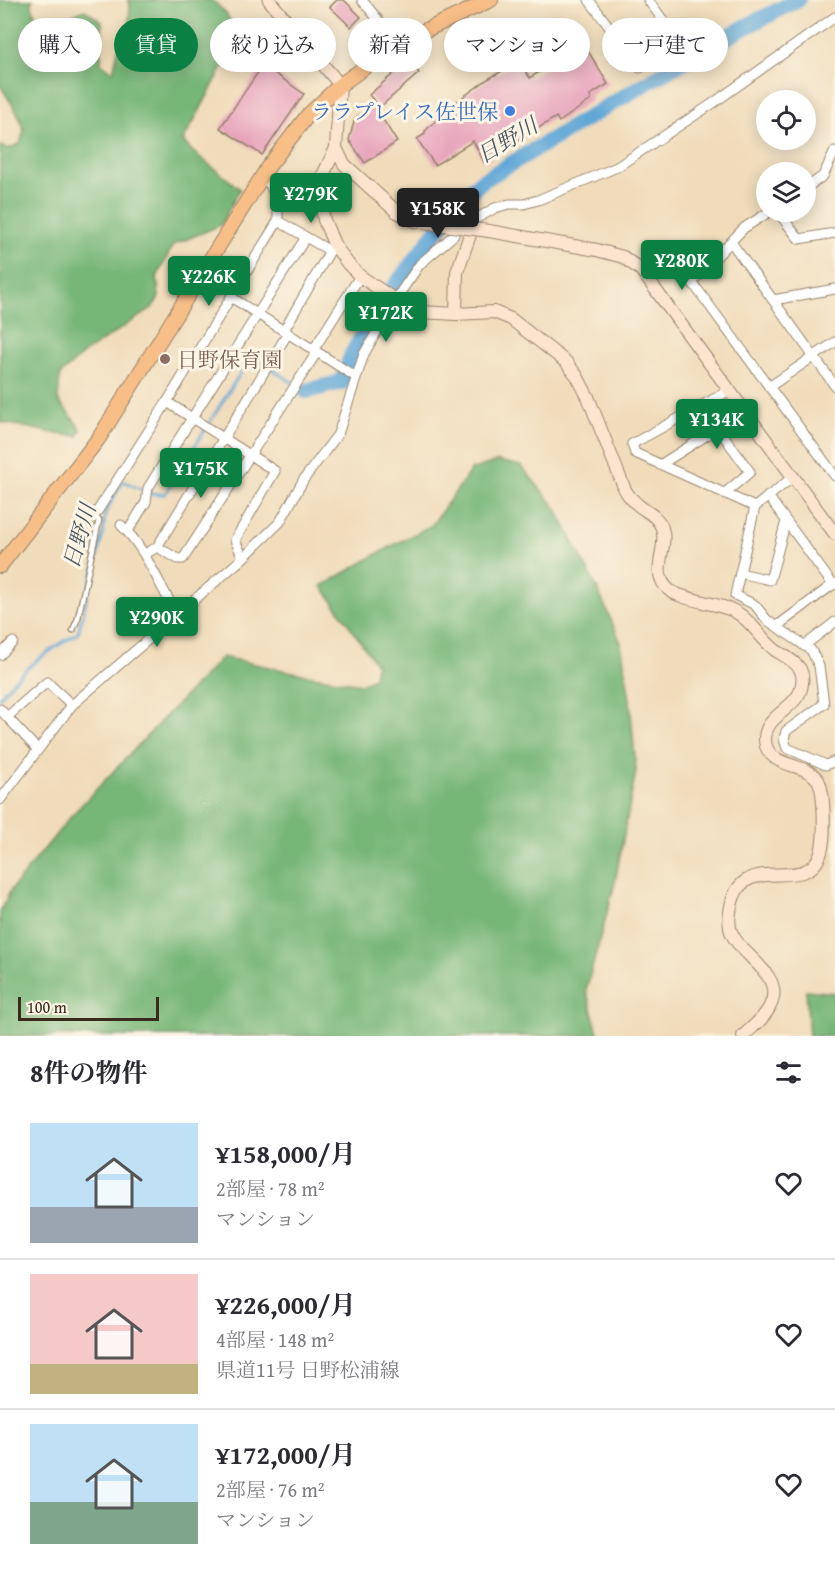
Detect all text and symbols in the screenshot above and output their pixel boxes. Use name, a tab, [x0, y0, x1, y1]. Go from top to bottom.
chip: 購入	[18, 18, 102, 72]
chip: 賃貸	[114, 18, 198, 72]
chip: 絞り込み	[210, 18, 336, 72]
chip: 新着	[348, 18, 432, 72]
chip: マンション	[444, 18, 590, 72]
chip: 一戸建て	[602, 18, 728, 72]
map controls	[756, 90, 816, 222]
button: locate	[756, 90, 816, 150]
place label: ララプレイス佐世保	[311, 96, 498, 127]
marker: ララプレイス佐世保	[503, 104, 517, 118]
water label: 日野川	[470, 108, 545, 171]
button: layers	[756, 162, 816, 222]
pin: ¥279K	[269, 173, 353, 224]
text: ¥279K	[284, 178, 338, 207]
pin: ¥158K	[396, 188, 480, 239]
text: ¥158K	[411, 193, 465, 222]
pin: ¥280K	[640, 240, 724, 291]
text: ¥280K	[655, 245, 709, 274]
pin: ¥226K	[167, 256, 251, 307]
text: ¥226K	[182, 261, 236, 290]
pin: ¥172K	[344, 292, 428, 343]
text: ¥172K	[359, 297, 413, 326]
place label: 日野保育園	[177, 344, 282, 375]
marker: 日野保育園	[158, 352, 172, 366]
pin: ¥134K	[675, 399, 759, 450]
text: ¥134K	[690, 404, 744, 433]
pin: ¥175K	[159, 448, 243, 499]
text: ¥175K	[174, 453, 228, 482]
water label: 日野川	[55, 498, 104, 572]
pin: ¥290K	[115, 597, 199, 648]
text: ¥290K	[130, 602, 184, 631]
scale bar	[18, 994, 159, 1022]
text: 100 m	[27, 995, 67, 1019]
text: 8件の物件	[30, 1053, 147, 1092]
icon: filters	[772, 1056, 805, 1089]
text: ¥158,000/月	[216, 1134, 356, 1173]
icon: home	[78, 1147, 150, 1219]
icon: heart	[772, 1167, 805, 1200]
text: 2部屋 · 78 m²	[216, 1174, 325, 1203]
text: マンション	[216, 1204, 315, 1233]
text: ¥226,000/月	[216, 1285, 356, 1324]
icon: home	[78, 1298, 150, 1370]
icon: heart	[772, 1318, 805, 1351]
text: 4部屋 · 148 m²	[216, 1325, 334, 1354]
text: 県道11号 日野松浦線	[216, 1355, 400, 1384]
text: ¥172,000/月	[216, 1435, 356, 1474]
icon: home	[78, 1448, 150, 1520]
icon: heart	[772, 1468, 805, 1501]
text: 2部屋 · 76 m²	[216, 1475, 325, 1504]
text: マンション	[216, 1505, 315, 1534]

